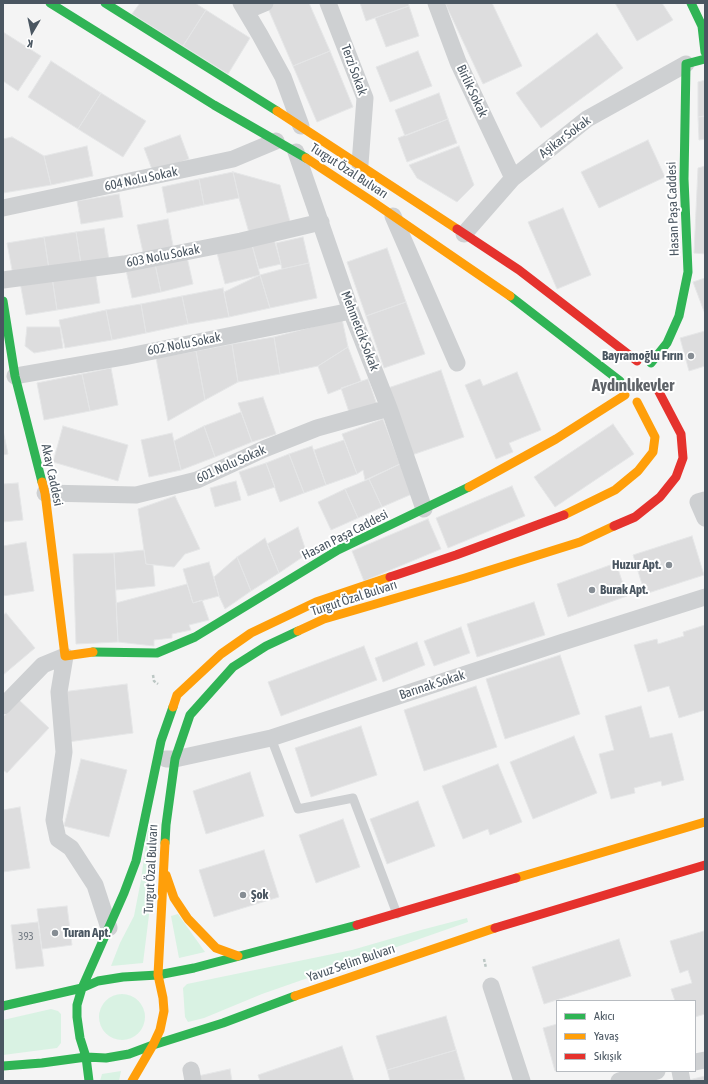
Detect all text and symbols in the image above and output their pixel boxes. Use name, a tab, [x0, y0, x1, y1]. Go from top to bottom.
north arrow	[12, 12, 52, 52]
text: K	[27, 38, 34, 50]
street label: Terzi Sokak	[338, 42, 370, 98]
street label: Birlik Sokak	[453, 62, 491, 120]
street label: Aşikar Sokak	[536, 113, 594, 161]
street label: Turgut Özal Bulvarı	[307, 140, 391, 202]
street label: Hasan Paşa Caddesi	[664, 161, 682, 257]
street label: 604 Nolu Sokak	[103, 164, 179, 194]
street label: 603 Nolu Sokak	[125, 241, 201, 271]
street label: Mehmetcik Sokak	[338, 289, 382, 373]
street label: 602 Nolu Sokak	[146, 329, 222, 359]
place label: Bayramoğlu Fırın	[602, 348, 683, 364]
marker: Bayramoğlu Fırın	[686, 351, 696, 361]
district label: Aydınlıkevler	[592, 376, 674, 396]
street label: 601 Nolu Sokak	[194, 442, 268, 486]
street label: Akay Caddesi	[38, 443, 66, 507]
street label: Hasan Paşa Caddesi	[299, 507, 391, 563]
place label: Huzur Apt.	[612, 557, 661, 573]
marker: Huzur Apt.	[664, 560, 674, 570]
street label: Turgut Özal Bulvarı	[309, 577, 399, 619]
place label: Burak Apt.	[600, 582, 648, 598]
marker: Burak Apt.	[587, 585, 597, 595]
street label: Barınak Sokak	[397, 667, 467, 703]
street label: Turgut Özal Bulvarı	[141, 824, 161, 914]
place label: Şok	[251, 887, 268, 903]
marker: Şok	[238, 890, 248, 900]
place label: Turan Apt.	[63, 925, 111, 941]
marker: Turan Apt.	[50, 928, 60, 938]
house number: 393	[18, 930, 34, 944]
street label: Yavuz Selim Bulvarı	[305, 941, 397, 985]
legend	[556, 1000, 696, 1072]
text: Akıcı	[594, 1009, 615, 1023]
text: Yavaş	[594, 1029, 619, 1043]
text: Sıkışık	[594, 1049, 622, 1063]

